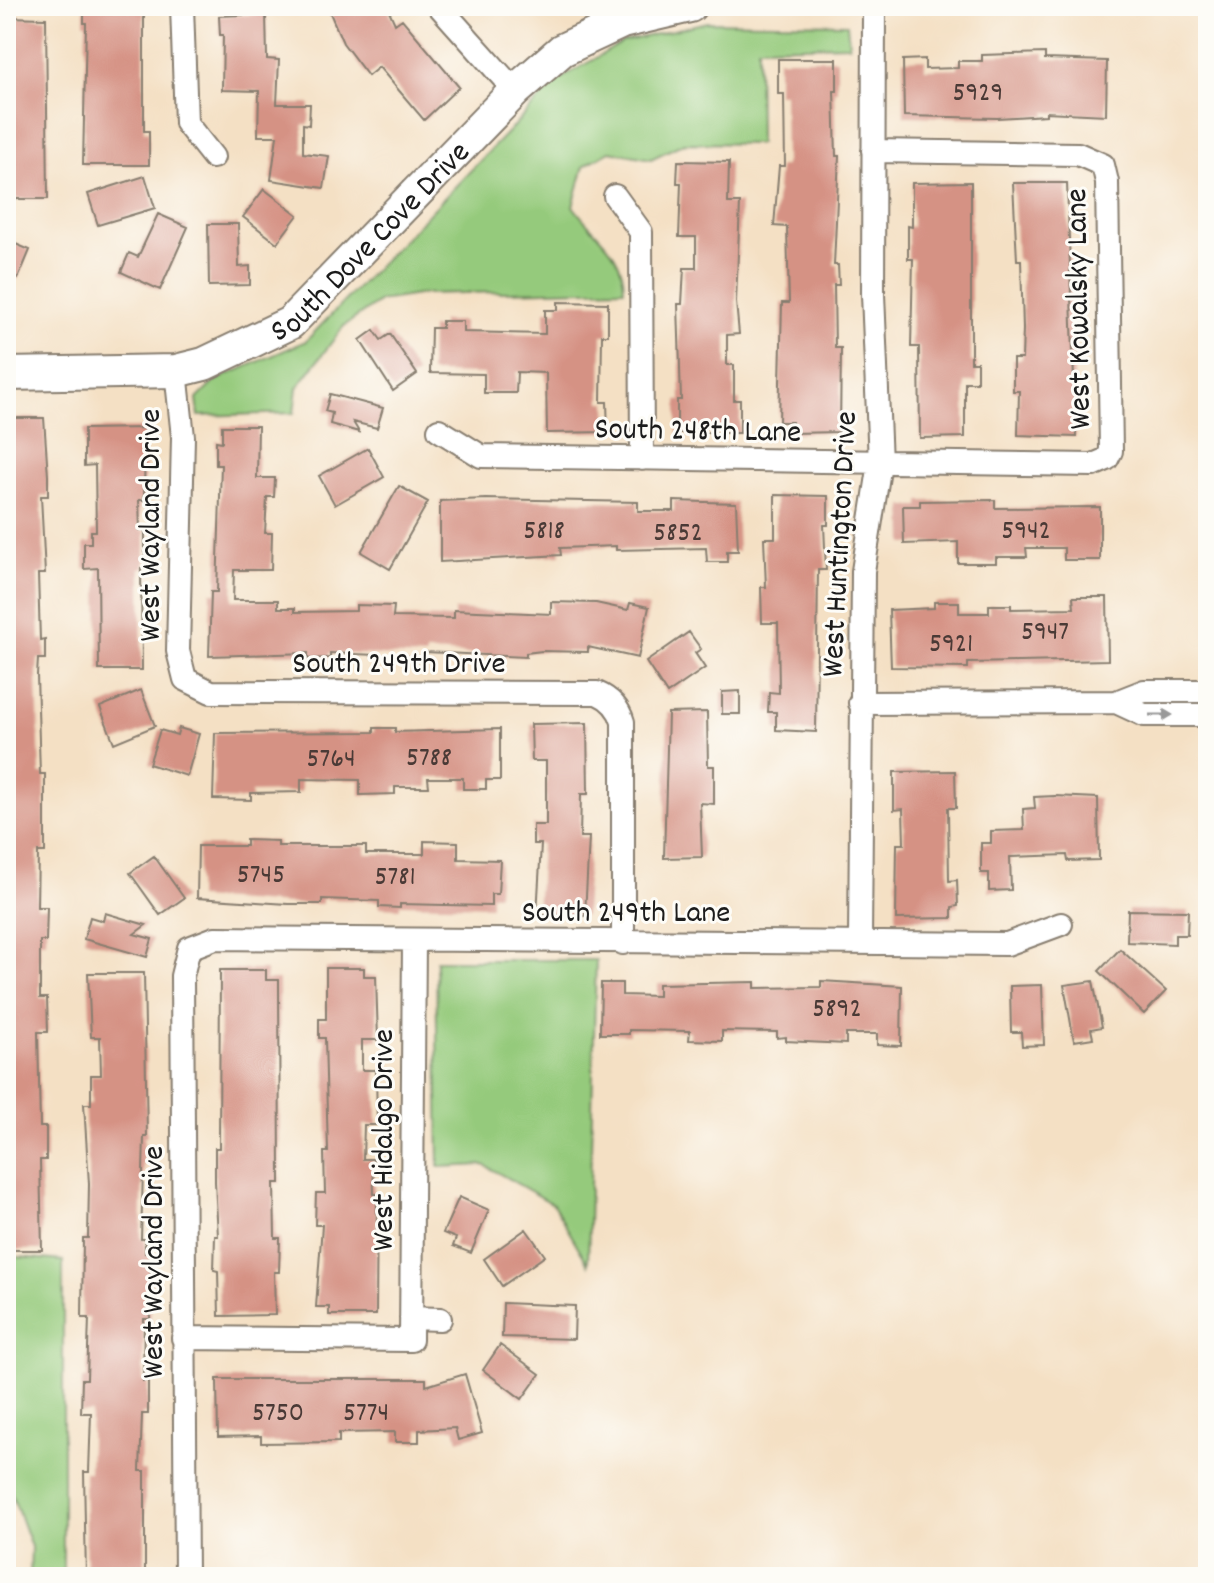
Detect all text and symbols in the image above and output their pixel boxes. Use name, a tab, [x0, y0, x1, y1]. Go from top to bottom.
house number: 5929	[953, 75, 1003, 115]
street label: South Dove Cove Drive	[264, 133, 483, 357]
street label: West Kowalsky Lane	[1056, 188, 1106, 430]
street label: South 248th Lane	[594, 408, 802, 458]
street label: West Wayland Drive	[130, 409, 176, 641]
street label: West Huntington Drive	[812, 410, 872, 678]
house number: 5818	[523, 513, 565, 553]
house number: 5942	[1001, 513, 1051, 553]
house number: 5852	[653, 515, 703, 555]
house number: 5947	[1021, 614, 1069, 654]
house number: 5921	[929, 626, 973, 666]
street label: South 249th Drive	[292, 643, 506, 689]
one-way arrow	[1149, 709, 1174, 721]
house number: 5788	[406, 740, 452, 780]
house number: 5764	[306, 741, 356, 781]
house number: 5745	[237, 857, 285, 897]
house number: 5781	[374, 859, 416, 899]
street label: South 249th Lane	[522, 892, 730, 938]
house number: 5892	[812, 991, 862, 1031]
street label: West Hidalgo Drive	[363, 1029, 409, 1251]
street label: West Wayland Drive	[133, 1146, 179, 1378]
house number: 5750	[252, 1395, 304, 1435]
house number: 5774	[343, 1395, 389, 1435]

